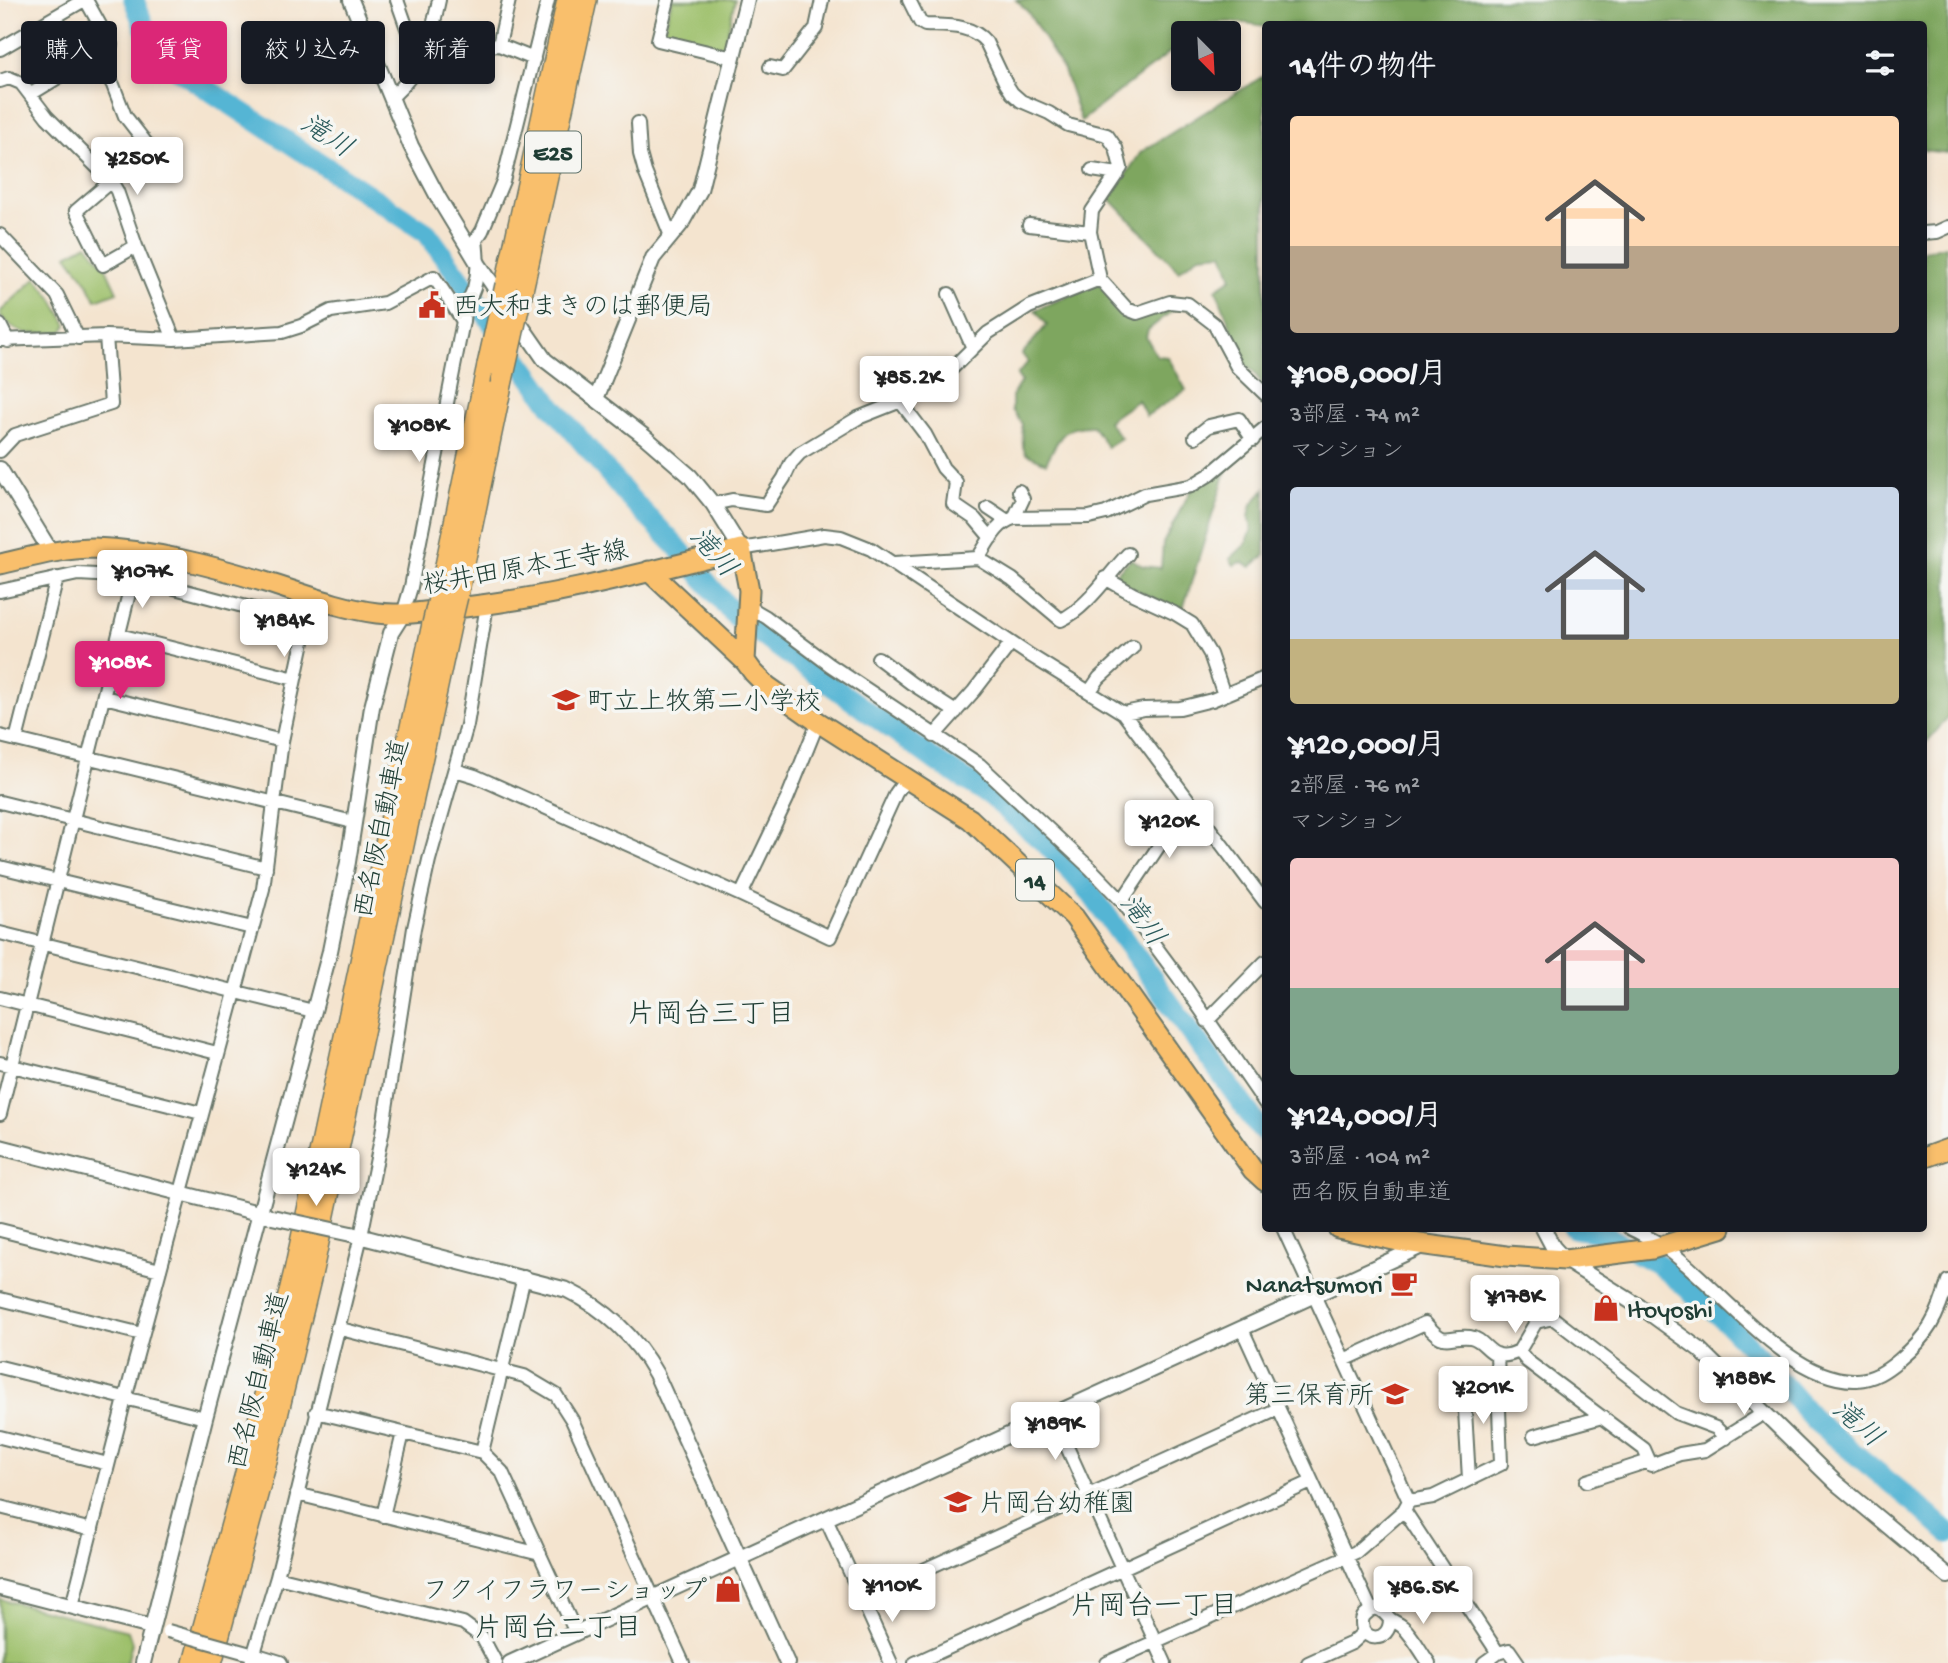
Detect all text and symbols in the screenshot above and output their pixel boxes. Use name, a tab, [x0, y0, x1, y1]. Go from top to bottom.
chip: 購入	[21, 21, 117, 84]
chip: 賃貸	[131, 21, 227, 84]
chip: 絞り込み	[241, 21, 385, 84]
chip: 新着	[399, 21, 495, 84]
north arrow	[1171, 21, 1241, 91]
map controls	[1171, 21, 1241, 91]
icon: filters	[1861, 44, 1899, 82]
text: 14件の物件	[1290, 52, 1436, 87]
water label: 滝川	[293, 108, 359, 167]
road number: E25	[525, 132, 581, 172]
pin: ¥250K	[88, 138, 186, 197]
text: ¥250K	[107, 146, 167, 173]
icon: home	[1532, 161, 1658, 287]
public building icon: 西大和まきのは郵便局	[417, 290, 447, 320]
place label: 西大和まきのは郵便局	[453, 293, 713, 325]
pin: ¥85.2K	[852, 356, 966, 416]
text: ¥108,000/月	[1290, 359, 1447, 394]
text: ¥85.2K	[876, 365, 942, 392]
text: 3部屋 · 74 m²	[1290, 403, 1420, 430]
pin: ¥108K	[370, 405, 468, 464]
text: ¥108K	[390, 413, 448, 440]
text: マンション	[1290, 439, 1404, 466]
water label: 滝川	[681, 521, 743, 586]
icon: home	[1532, 532, 1658, 658]
street label: 桜井田原本王寺線	[420, 535, 631, 604]
pin: ¥107K	[93, 550, 191, 610]
text: ¥107K	[113, 559, 171, 586]
pin: ¥184K	[235, 600, 333, 659]
text: ¥184K	[256, 608, 312, 635]
pin: ¥108K	[71, 642, 169, 701]
text: ¥108K	[91, 650, 149, 677]
school or university icon: 町立上牧第二小学校	[551, 685, 581, 715]
place label: 町立上牧第二小学校	[587, 687, 821, 720]
text: ¥120,000/月	[1290, 730, 1446, 765]
street label: 西名阪自動車道	[348, 736, 418, 921]
text: 2部屋 · 76 m²	[1290, 774, 1420, 801]
pin: ¥120K	[1120, 800, 1218, 860]
text: ¥120K	[1141, 809, 1197, 836]
text: マンション	[1290, 810, 1404, 837]
road number: 14	[1016, 860, 1054, 900]
water label: 滝川	[1111, 889, 1171, 954]
icon: home	[1532, 903, 1658, 1029]
district label: 片岡台三丁目	[627, 999, 795, 1033]
text: ¥124,000/月	[1290, 1101, 1443, 1136]
text: 3部屋 · 104 m²	[1290, 1145, 1430, 1172]
pin: ¥124K	[267, 1148, 365, 1208]
text: ¥124K	[289, 1157, 343, 1184]
text: 西名阪自動車道	[1290, 1181, 1451, 1208]
cafe icon: Nanatsumori	[1389, 1268, 1419, 1298]
place label: Nanatsumori	[1246, 1272, 1383, 1303]
pin: ¥178K	[1466, 1276, 1564, 1335]
text: ¥178K	[1486, 1284, 1544, 1311]
street label: 西名阪自動車道	[222, 1289, 298, 1473]
shop icon: Itoyoshi	[1591, 1293, 1621, 1323]
place label: Itoyoshi	[1627, 1297, 1713, 1328]
pin: ¥188K	[1695, 1358, 1793, 1417]
pin: ¥201K	[1434, 1366, 1532, 1426]
text: ¥188K	[1715, 1366, 1773, 1393]
text: ¥201K	[1455, 1375, 1511, 1402]
school or university icon: 第三保育所	[1380, 1379, 1410, 1409]
place label: 第三保育所	[1244, 1381, 1374, 1414]
water label: 滝川	[1824, 1394, 1889, 1456]
pin: ¥189K	[1006, 1402, 1104, 1462]
text: ¥189K	[1027, 1411, 1083, 1438]
school or university icon: 片岡台幼稚園	[943, 1487, 973, 1517]
place label: 片岡台幼稚園	[979, 1490, 1135, 1522]
pin: ¥110K	[843, 1564, 941, 1624]
pin: ¥86.5K	[1366, 1566, 1480, 1626]
text: ¥110K	[865, 1573, 919, 1600]
shop icon: フクイフラワーショップ	[713, 1574, 743, 1604]
text: ¥86.5K	[1390, 1575, 1456, 1602]
place label: フクイフラワーショップ	[423, 1577, 707, 1609]
district label: 片岡台一丁目	[1070, 1591, 1238, 1625]
district label: 片岡台二丁目	[474, 1613, 642, 1647]

